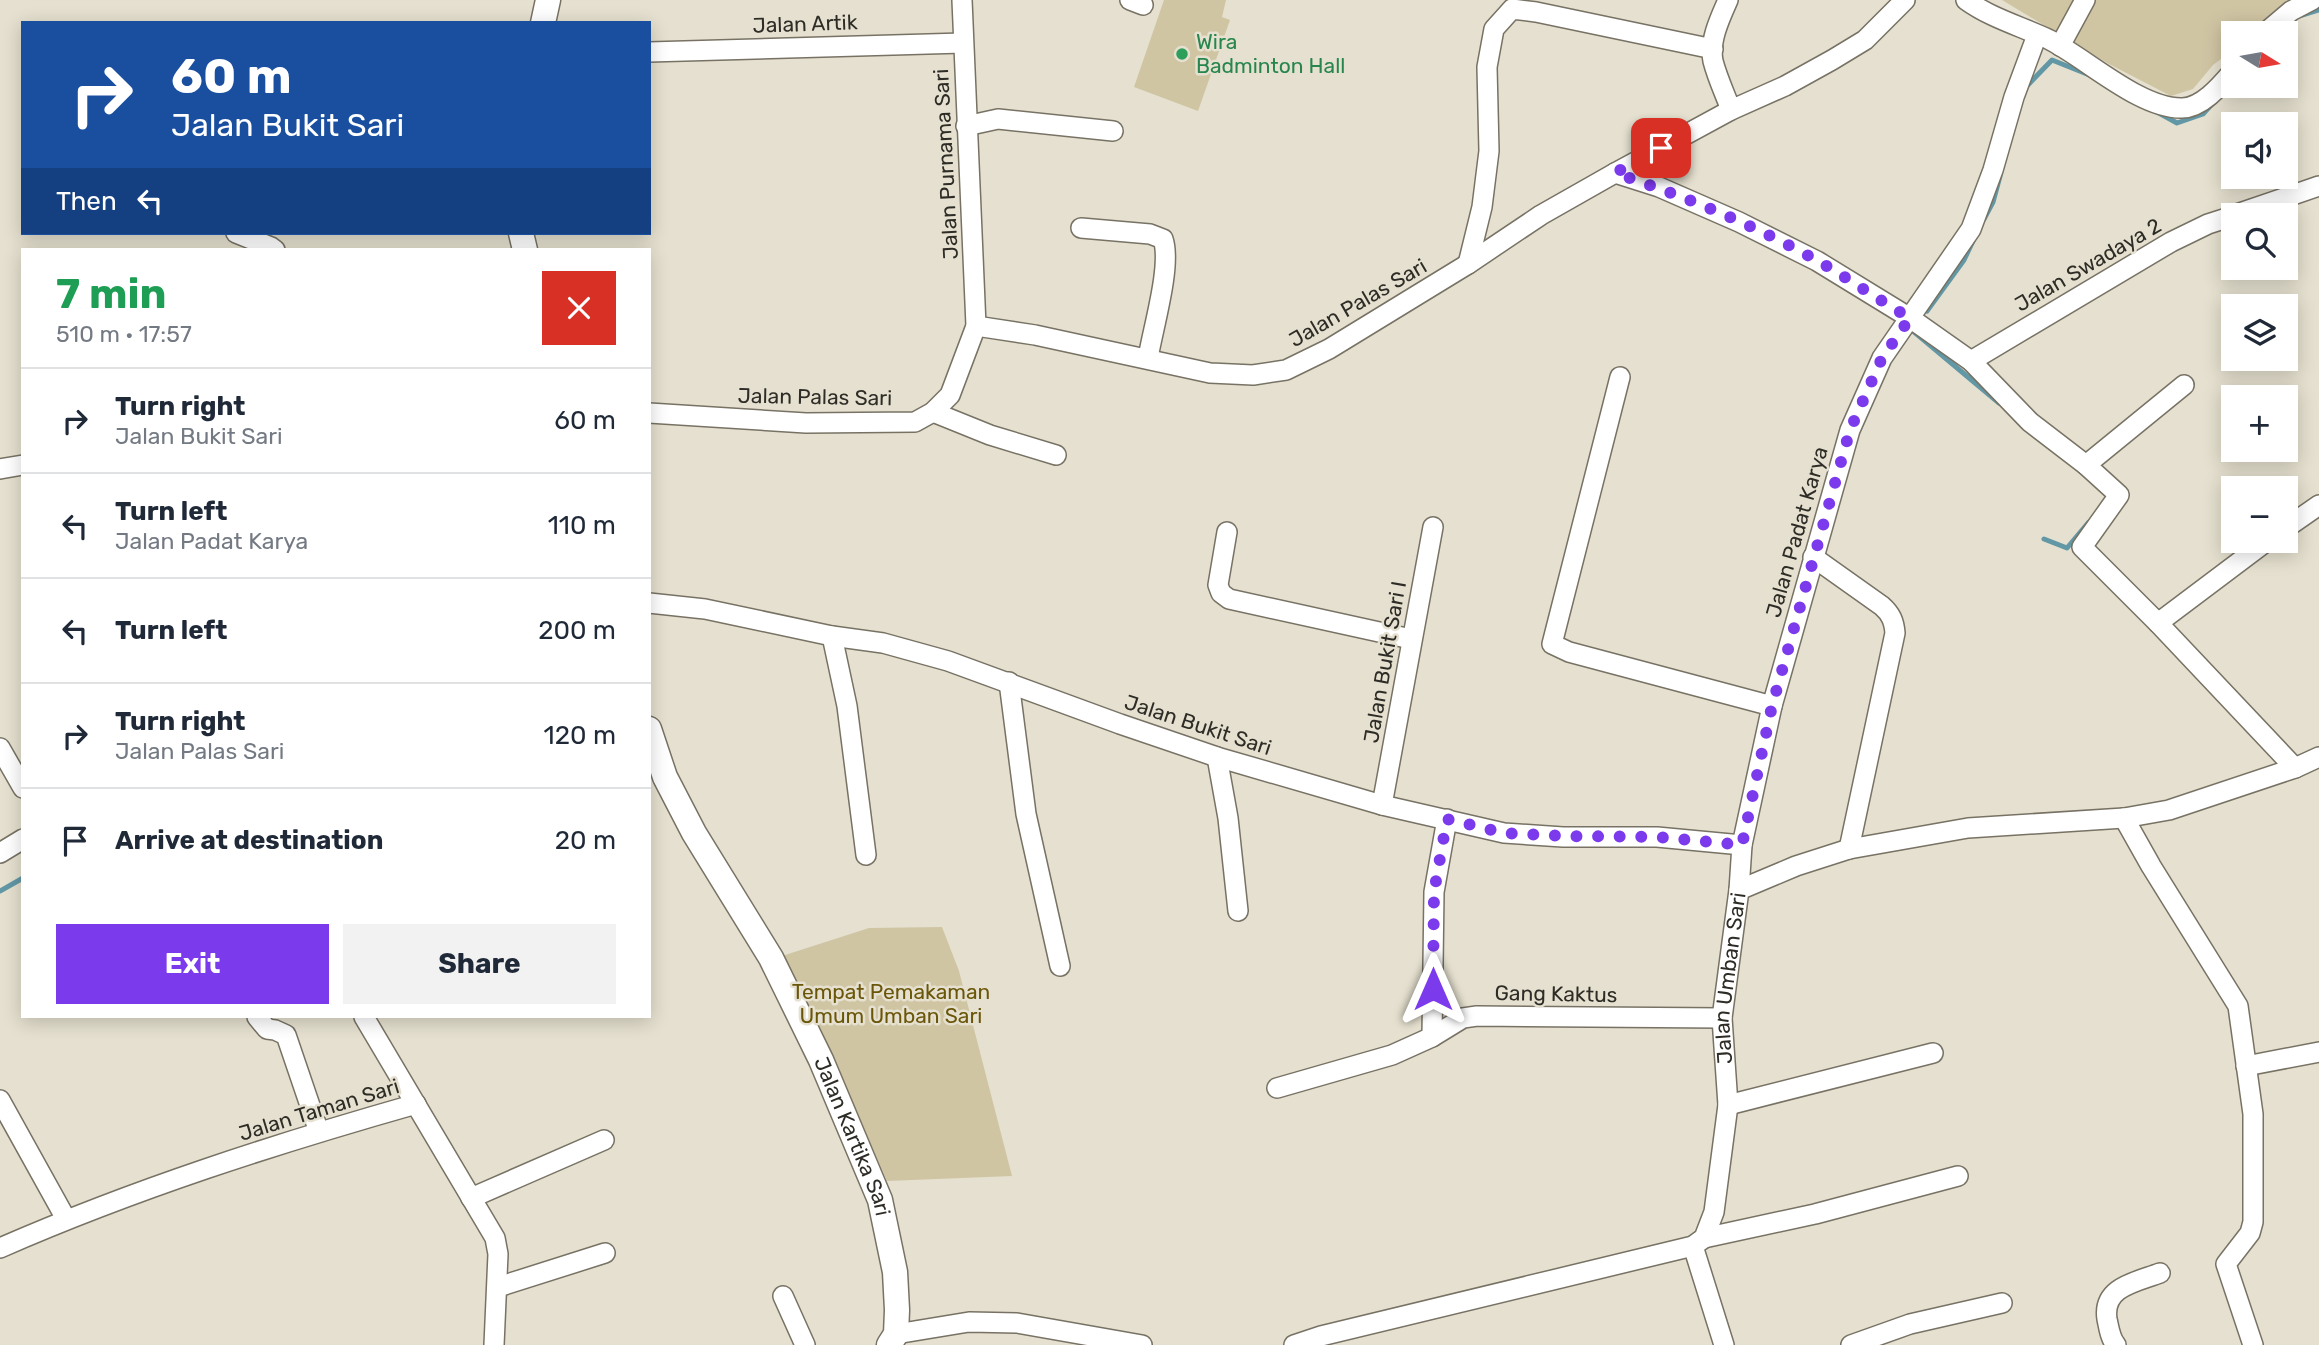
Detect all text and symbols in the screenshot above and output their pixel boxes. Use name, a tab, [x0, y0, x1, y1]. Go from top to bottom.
street label: Jalan Artik	[752, 9, 858, 38]
north arrow	[2221, 21, 2298, 98]
map controls	[2221, 21, 2298, 553]
place label: Wira Badminton Hall	[1196, 29, 1345, 78]
marker: Wira Badminton Hall	[1174, 46, 1190, 62]
text: 60 m	[171, 47, 292, 105]
icon: right	[56, 49, 147, 140]
street label: Jalan Purnama Sari	[928, 68, 963, 260]
text: Jalan Bukit Sari	[171, 106, 404, 144]
button: sound	[2221, 112, 2298, 189]
pin	[1631, 118, 1691, 178]
icon: arrive	[1642, 129, 1680, 167]
icon: left	[131, 182, 169, 220]
text: Then	[56, 186, 117, 217]
button: search	[2221, 203, 2298, 280]
street label: Jalan Swadaya 2	[2010, 213, 2165, 317]
street label: Jalan Palas Sari	[1285, 253, 1431, 352]
text: 7 min	[56, 269, 167, 319]
button: close	[542, 271, 616, 345]
button: layers	[2221, 294, 2298, 371]
text: 510 m · 17:57	[56, 320, 192, 348]
street label: Jalan Palas Sari	[738, 383, 892, 410]
button: +	[2221, 385, 2298, 462]
text: Turn right	[115, 391, 245, 422]
icon: right	[56, 402, 94, 440]
text: 60 m	[554, 405, 616, 436]
text: Jalan Bukit Sari	[115, 422, 283, 450]
street label: Jalan Padat Karya	[1760, 444, 1833, 620]
button: −	[2221, 476, 2298, 553]
text: Turn left	[115, 496, 227, 527]
icon: left	[56, 507, 94, 545]
text: 110 m	[548, 510, 616, 541]
text: Jalan Padat Karya	[115, 527, 308, 555]
street label: Jalan Bukit Sari I	[1358, 579, 1411, 745]
icon: left	[56, 612, 94, 650]
text: Turn left	[115, 615, 227, 646]
text: 200 m	[538, 615, 616, 646]
street label: Jalan Bukit Sari	[1122, 689, 1275, 760]
text: Turn right	[115, 706, 245, 737]
icon: right	[56, 717, 94, 755]
text: 120 m	[544, 720, 616, 751]
text: Jalan Palas Sari	[115, 737, 284, 765]
icon: arrive	[56, 822, 94, 860]
text: Arrive at destination	[115, 825, 383, 856]
text: 20 m	[555, 825, 616, 856]
street label: Jalan Umban Sari	[1709, 891, 1751, 1065]
button: Exit	[56, 924, 329, 1004]
button: Share	[343, 924, 616, 1004]
position arrow	[1396, 952, 1470, 1026]
park label: Tempat Pemakaman Umum Umban Sari	[792, 979, 990, 1028]
street label: Gang Kaktus	[1494, 980, 1618, 1007]
street label: Jalan Kartika Sari	[809, 1053, 896, 1218]
street label: Jalan Taman Sari	[236, 1073, 402, 1146]

